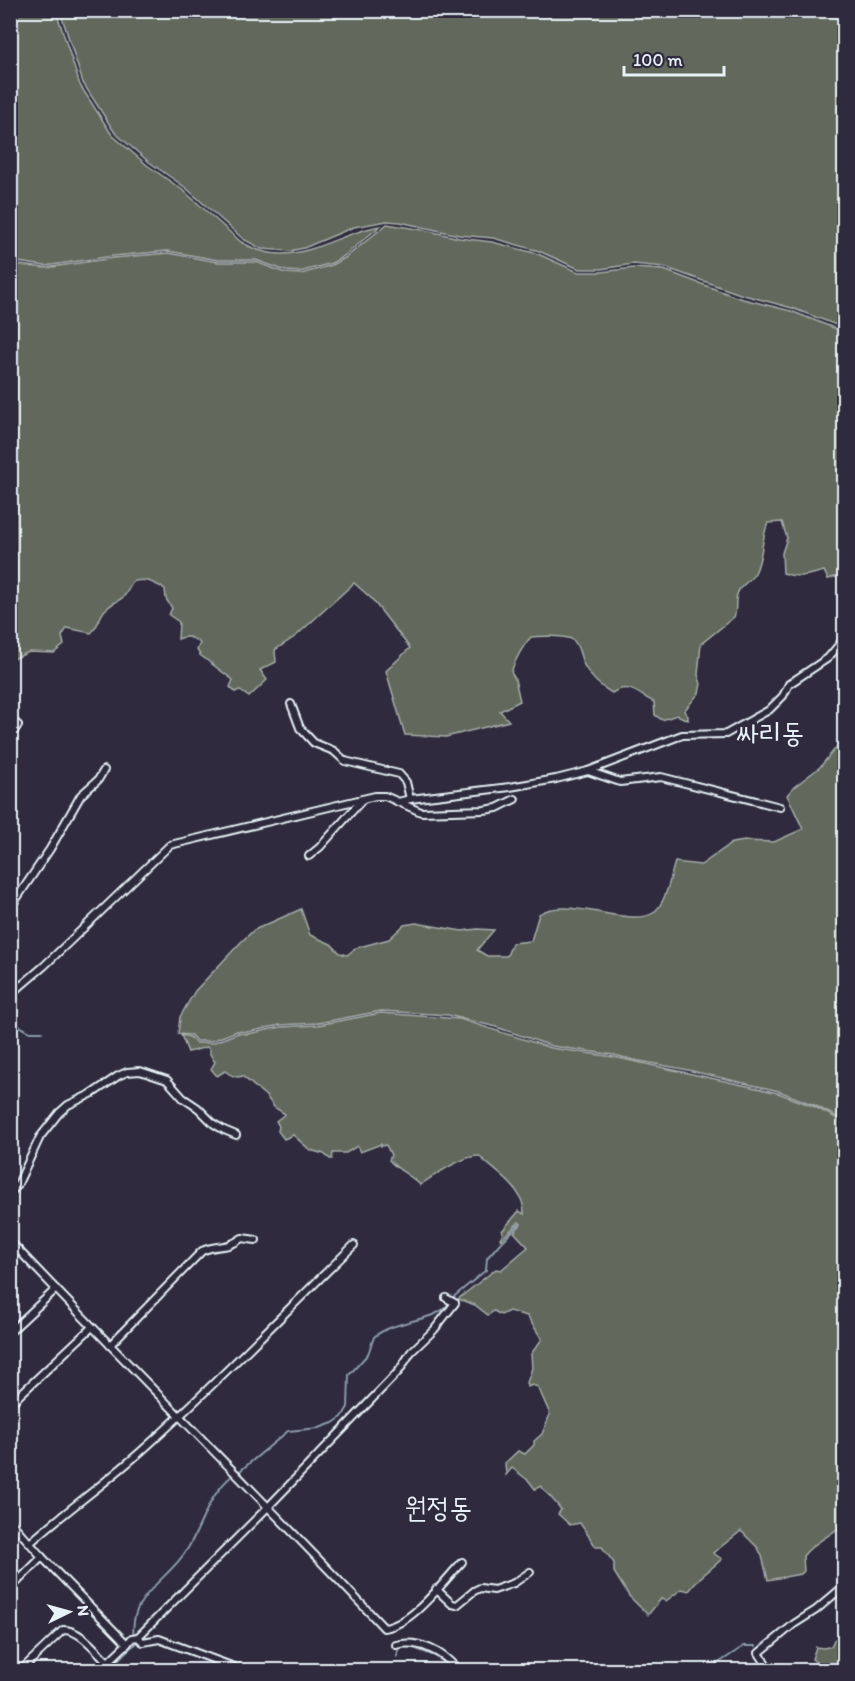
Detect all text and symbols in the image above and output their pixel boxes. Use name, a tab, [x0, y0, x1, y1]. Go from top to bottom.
scale bar	[624, 39, 724, 77]
text: 100 m	[633, 49, 683, 71]
district label: 싸리동	[736, 715, 804, 749]
district label: 원정동	[404, 1490, 472, 1524]
north arrow	[39, 1582, 99, 1642]
text: N	[74, 1605, 93, 1617]

